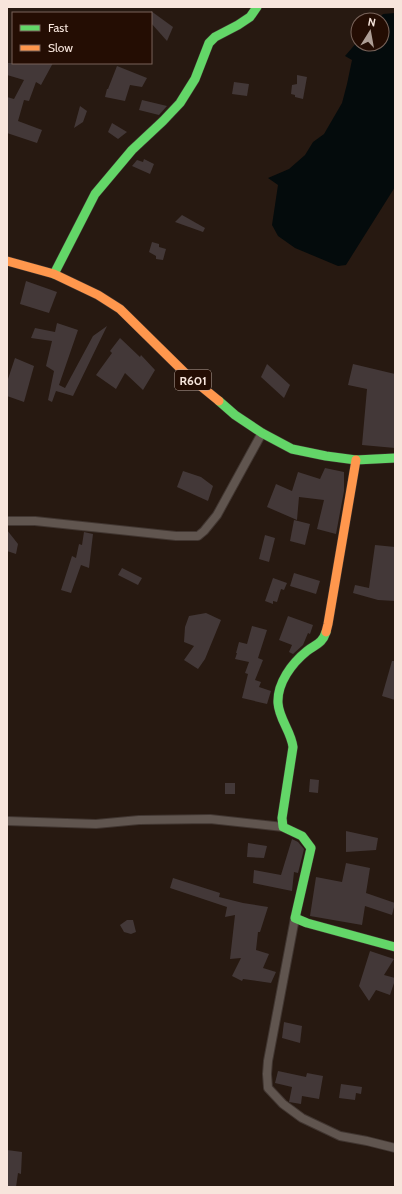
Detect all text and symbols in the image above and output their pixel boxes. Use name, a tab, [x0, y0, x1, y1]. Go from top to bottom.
legend	[12, 12, 152, 64]
north arrow	[350, 12, 390, 52]
text: N	[367, 15, 377, 30]
text: Fast	[48, 20, 68, 35]
text: Slow	[48, 40, 73, 55]
road number: R601	[175, 370, 211, 390]

